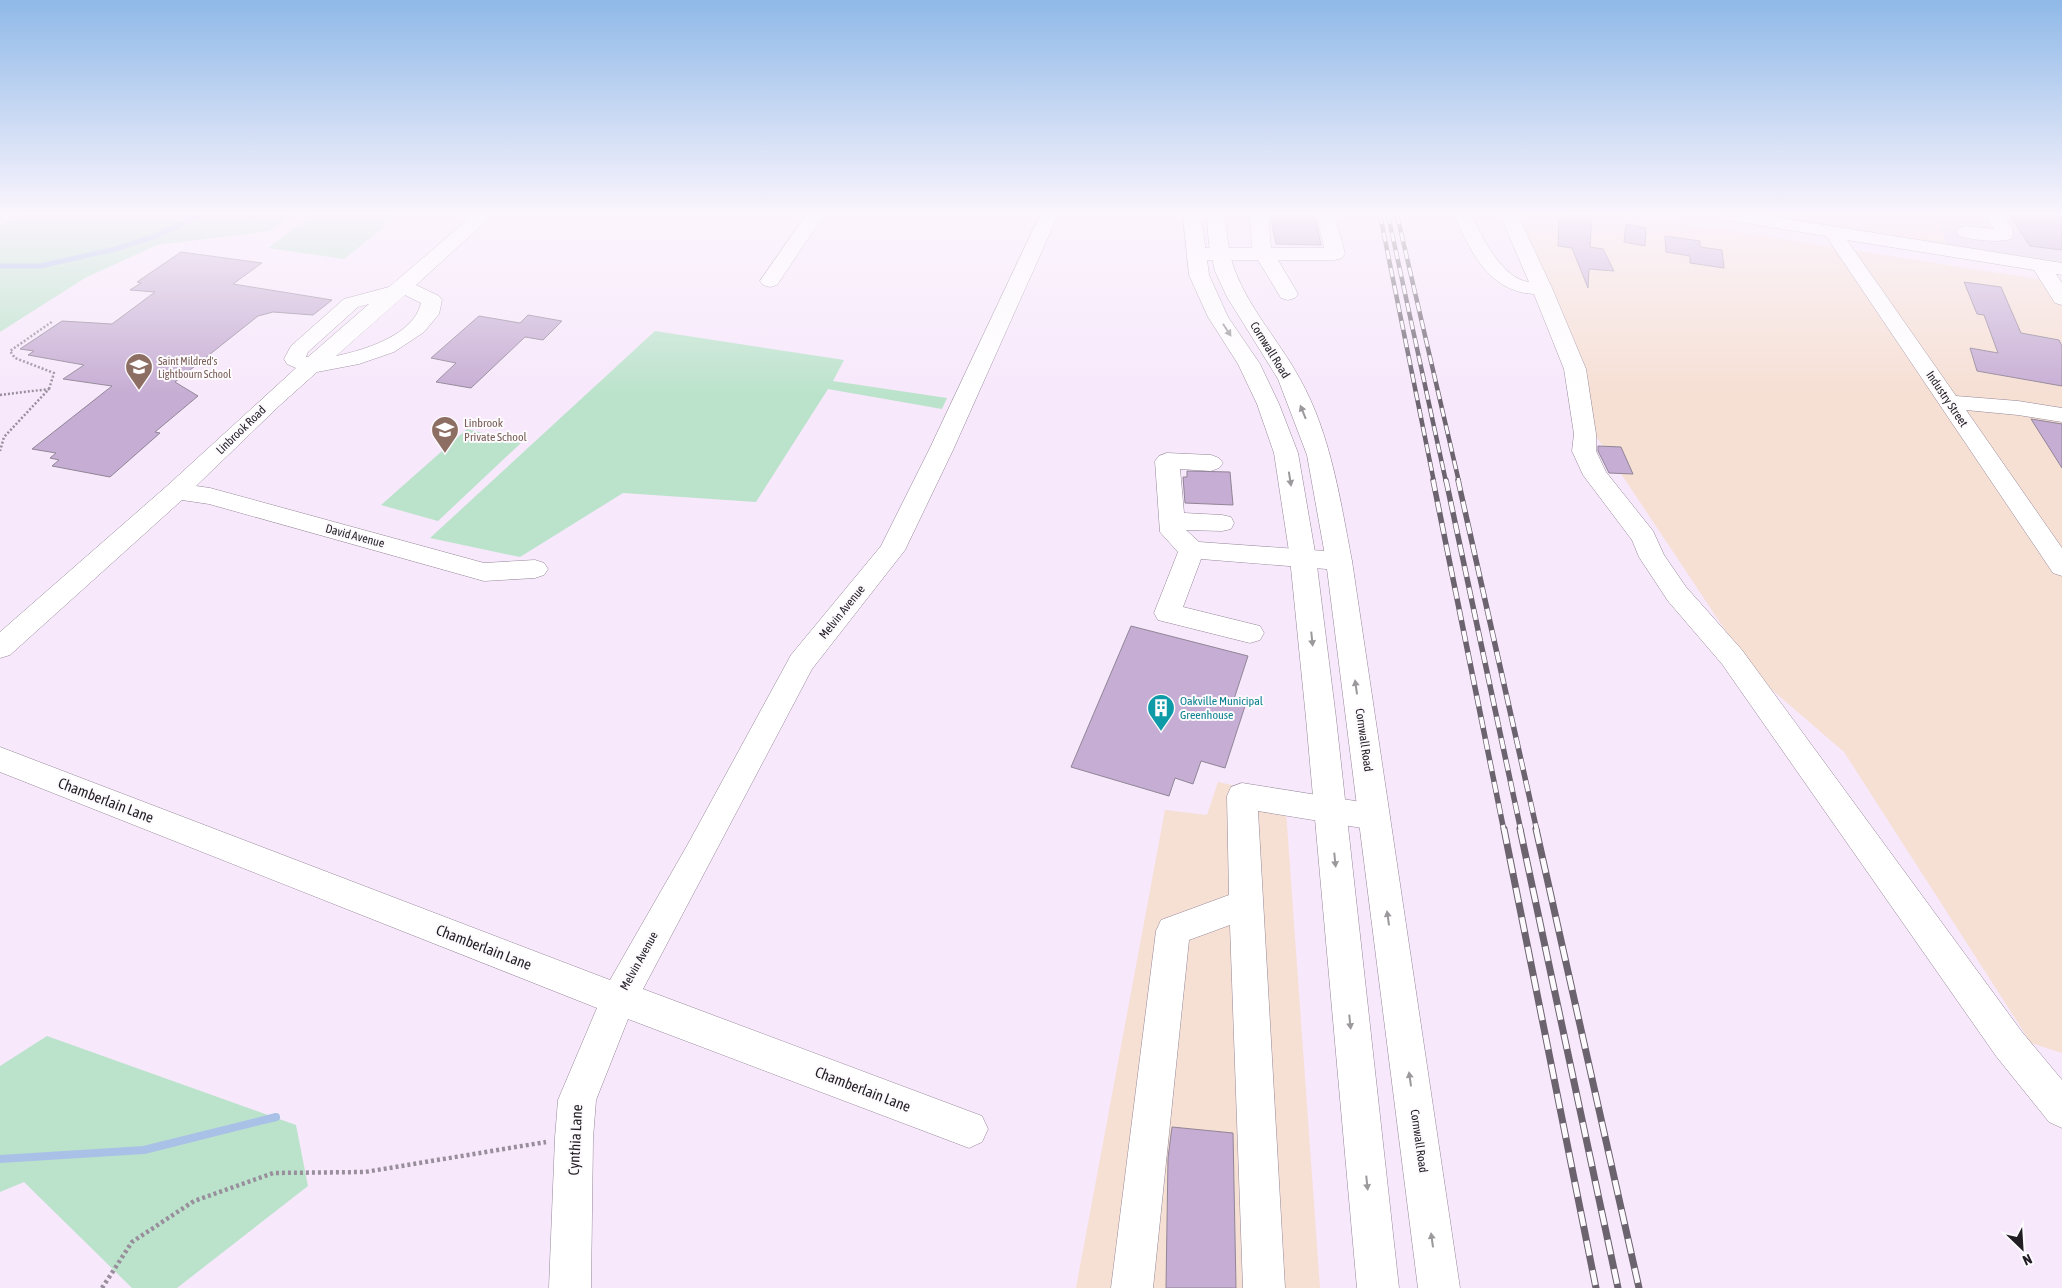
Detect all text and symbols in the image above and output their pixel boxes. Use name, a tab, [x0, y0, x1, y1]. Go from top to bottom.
street label: Cornwall Road	[1247, 319, 1293, 381]
one-way arrow	[1222, 324, 1232, 337]
school or university icon: Saint Mildred's Lightbourn School	[124, 352, 154, 391]
place label: Saint Mildred's Lightbourn School	[158, 355, 231, 380]
street label: Industry Street	[1923, 368, 1971, 430]
street label: Linbrook Road	[213, 403, 269, 457]
one-way arrow	[1299, 404, 1307, 419]
school or university icon: Linbrook Private School	[430, 415, 460, 454]
place label: Linbrook Private School	[464, 416, 528, 444]
one-way arrow	[1286, 471, 1294, 487]
street label: David Avenue	[324, 521, 386, 551]
street label: Melvin Avenue	[816, 582, 868, 642]
one-way arrow	[1308, 632, 1316, 648]
one-way arrow	[1352, 679, 1360, 695]
building icon: Oakville Municipal Greenhouse	[1146, 693, 1176, 732]
place label: Oakville Municipal Greenhouse	[1180, 694, 1264, 722]
street label: Cornwall Road	[1353, 707, 1375, 773]
street label: Chamberlain Lane	[56, 774, 156, 826]
one-way arrow	[1331, 852, 1339, 868]
one-way arrow	[1384, 909, 1392, 925]
street label: Chamberlain Lane	[434, 921, 534, 973]
street label: Melvin Avenue	[617, 929, 661, 993]
one-way arrow	[1347, 1014, 1355, 1030]
street label: Chamberlain Lane	[813, 1063, 913, 1115]
one-way arrow	[1406, 1070, 1414, 1086]
street label: Cynthia Lane	[565, 1104, 585, 1176]
street label: Cornwall Road	[1408, 1108, 1430, 1174]
one-way arrow	[1363, 1176, 1371, 1192]
north arrow	[1997, 1223, 2047, 1273]
one-way arrow	[1428, 1231, 1436, 1247]
text: N	[2020, 1251, 2035, 1269]

